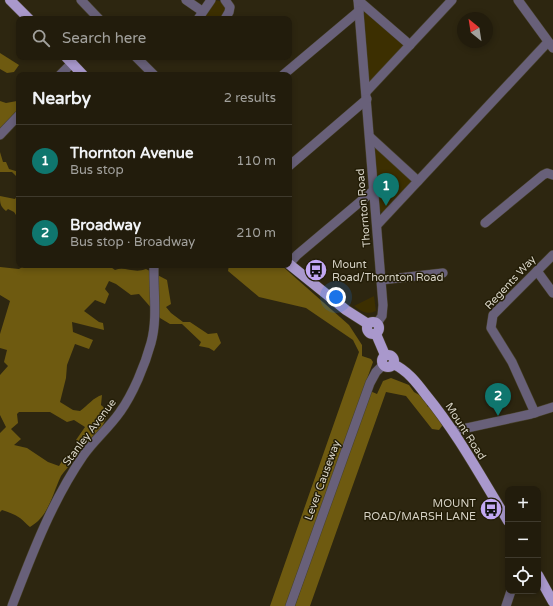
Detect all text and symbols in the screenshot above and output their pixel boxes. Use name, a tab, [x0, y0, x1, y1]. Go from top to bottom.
north arrow	[457, 12, 493, 48]
search box	[16, 16, 292, 60]
icon: search	[30, 27, 52, 49]
text: Search here	[62, 29, 146, 47]
text: Nearby	[32, 88, 91, 109]
text: 2 results	[224, 90, 276, 106]
text: Thornton Avenue	[70, 144, 193, 162]
text: 1	[41, 153, 49, 169]
text: 110 m	[236, 153, 276, 169]
text: Bus stop	[70, 162, 124, 178]
street label: Thornton Road	[354, 168, 373, 248]
pin: 1	[373, 173, 399, 206]
text: Broadway	[70, 216, 141, 234]
text: 2	[41, 225, 49, 241]
text: 210 m	[236, 225, 276, 241]
text: Bus stop · Broadway	[70, 234, 195, 250]
street label: Regents Way	[482, 253, 539, 312]
bus stop icon: Mount Road/Thornton Road	[303, 257, 329, 283]
place label: Mount Road/Thornton Road	[332, 258, 443, 284]
your location	[326, 287, 346, 307]
pin: 2	[485, 383, 511, 416]
street label: Stanley Avenue	[60, 396, 119, 468]
street label: Mount Road	[442, 400, 489, 462]
street label: Lever Causeway	[302, 438, 343, 522]
map controls	[505, 486, 541, 594]
button: +	[505, 486, 541, 522]
bus stop icon: MOUNT ROAD/MARSH LANE	[478, 496, 504, 522]
place label: MOUNT ROAD/MARSH LANE	[363, 497, 476, 523]
button: −	[505, 522, 541, 558]
button: locate	[505, 558, 541, 594]

